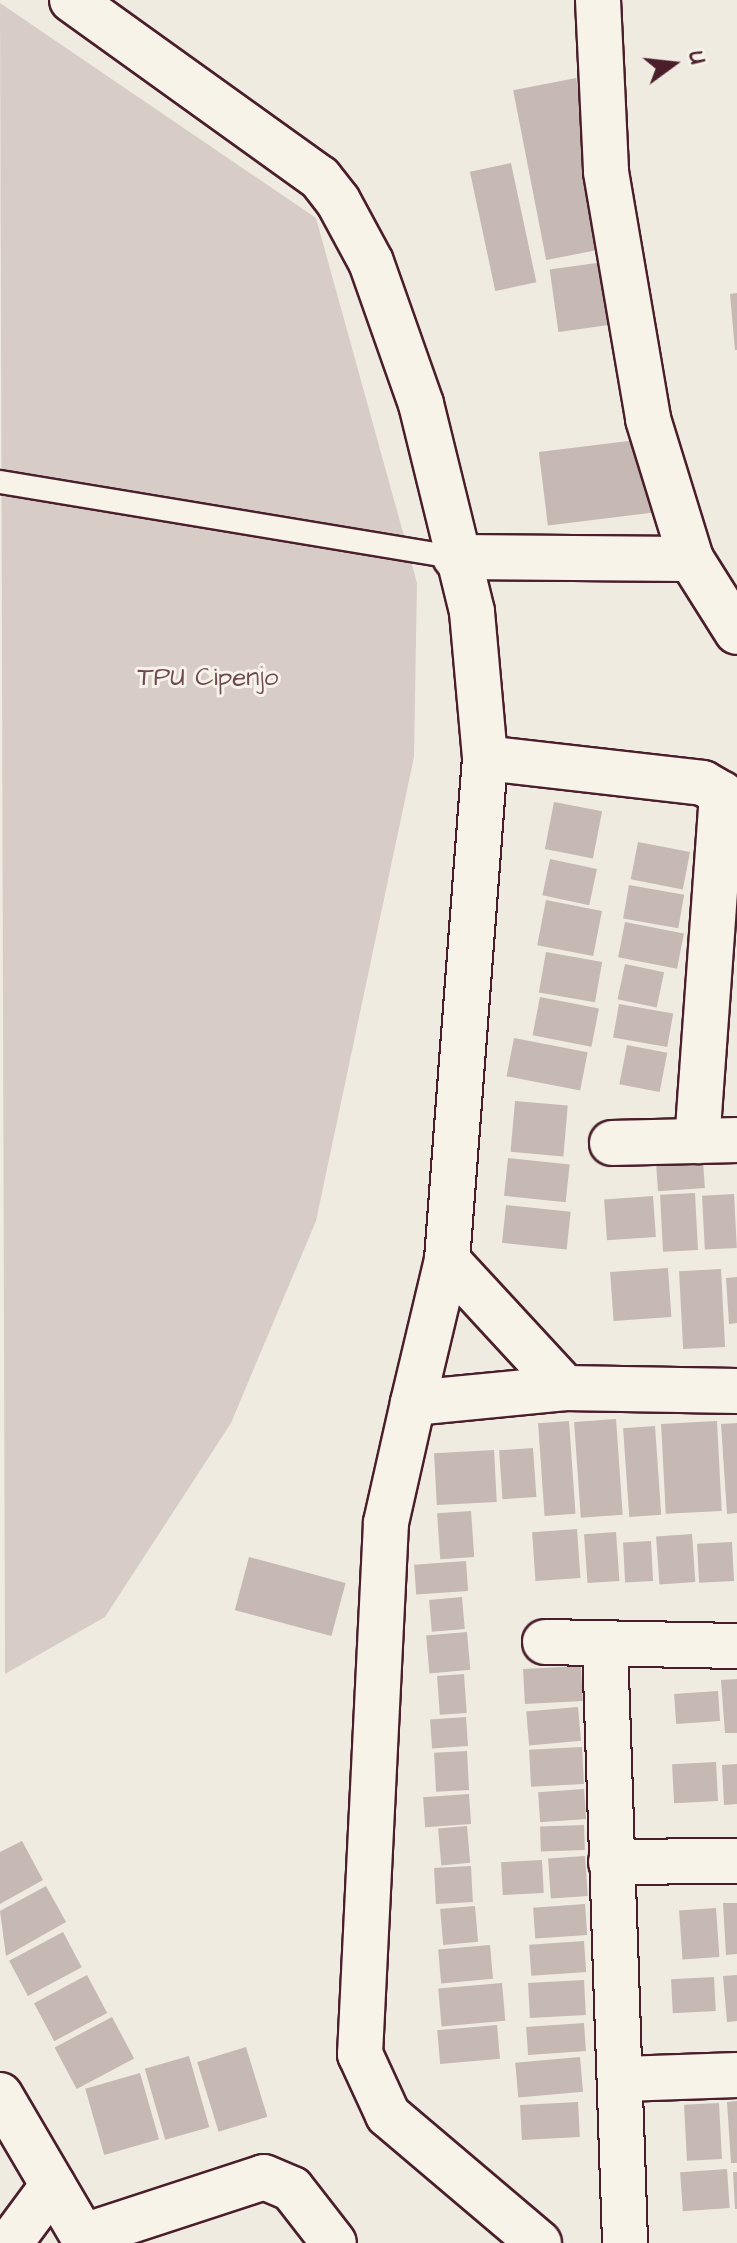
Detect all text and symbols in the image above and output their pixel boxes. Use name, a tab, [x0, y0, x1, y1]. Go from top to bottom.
north arrow	[633, 24, 713, 104]
text: U	[680, 48, 713, 68]
park label: TPU Cipenjo	[138, 662, 278, 694]

